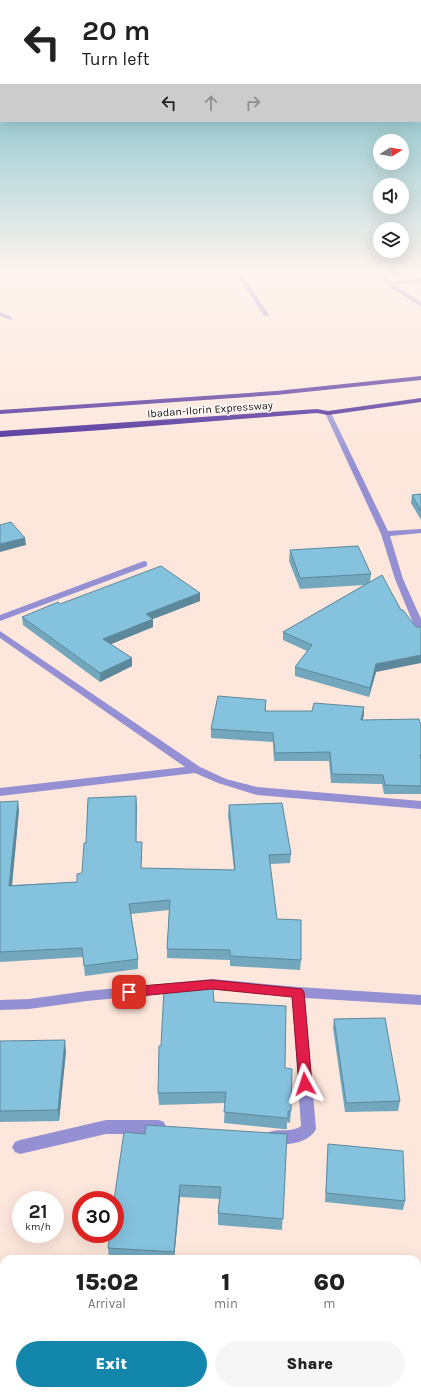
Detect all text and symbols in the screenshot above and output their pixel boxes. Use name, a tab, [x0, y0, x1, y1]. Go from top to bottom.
text: 20 m	[82, 14, 150, 47]
icon: left	[16, 16, 68, 68]
text: Turn left	[82, 48, 150, 70]
icon: left	[158, 92, 180, 114]
icon: ahead	[200, 92, 222, 114]
icon: right	[242, 92, 264, 114]
north arrow	[373, 134, 409, 170]
map controls	[373, 134, 409, 258]
button: sound	[373, 178, 409, 214]
button: layers	[373, 222, 409, 258]
street label: Ibadan-Ilorin Expressway	[147, 399, 273, 420]
pin	[112, 975, 146, 1009]
icon: arrive	[118, 981, 140, 1003]
position arrow	[284, 1063, 326, 1105]
speed limit sign: 30	[72, 1191, 124, 1243]
text: 21	[28, 1200, 48, 1223]
text: km/h	[25, 1221, 51, 1233]
text: 15:02	[76, 1268, 138, 1296]
text: 1	[221, 1268, 231, 1296]
text: 60	[314, 1268, 345, 1296]
text: Arrival	[88, 1296, 126, 1311]
text: min	[214, 1296, 238, 1311]
text: m	[323, 1296, 336, 1311]
button: Exit	[16, 1341, 207, 1387]
button: Share	[215, 1341, 405, 1387]

